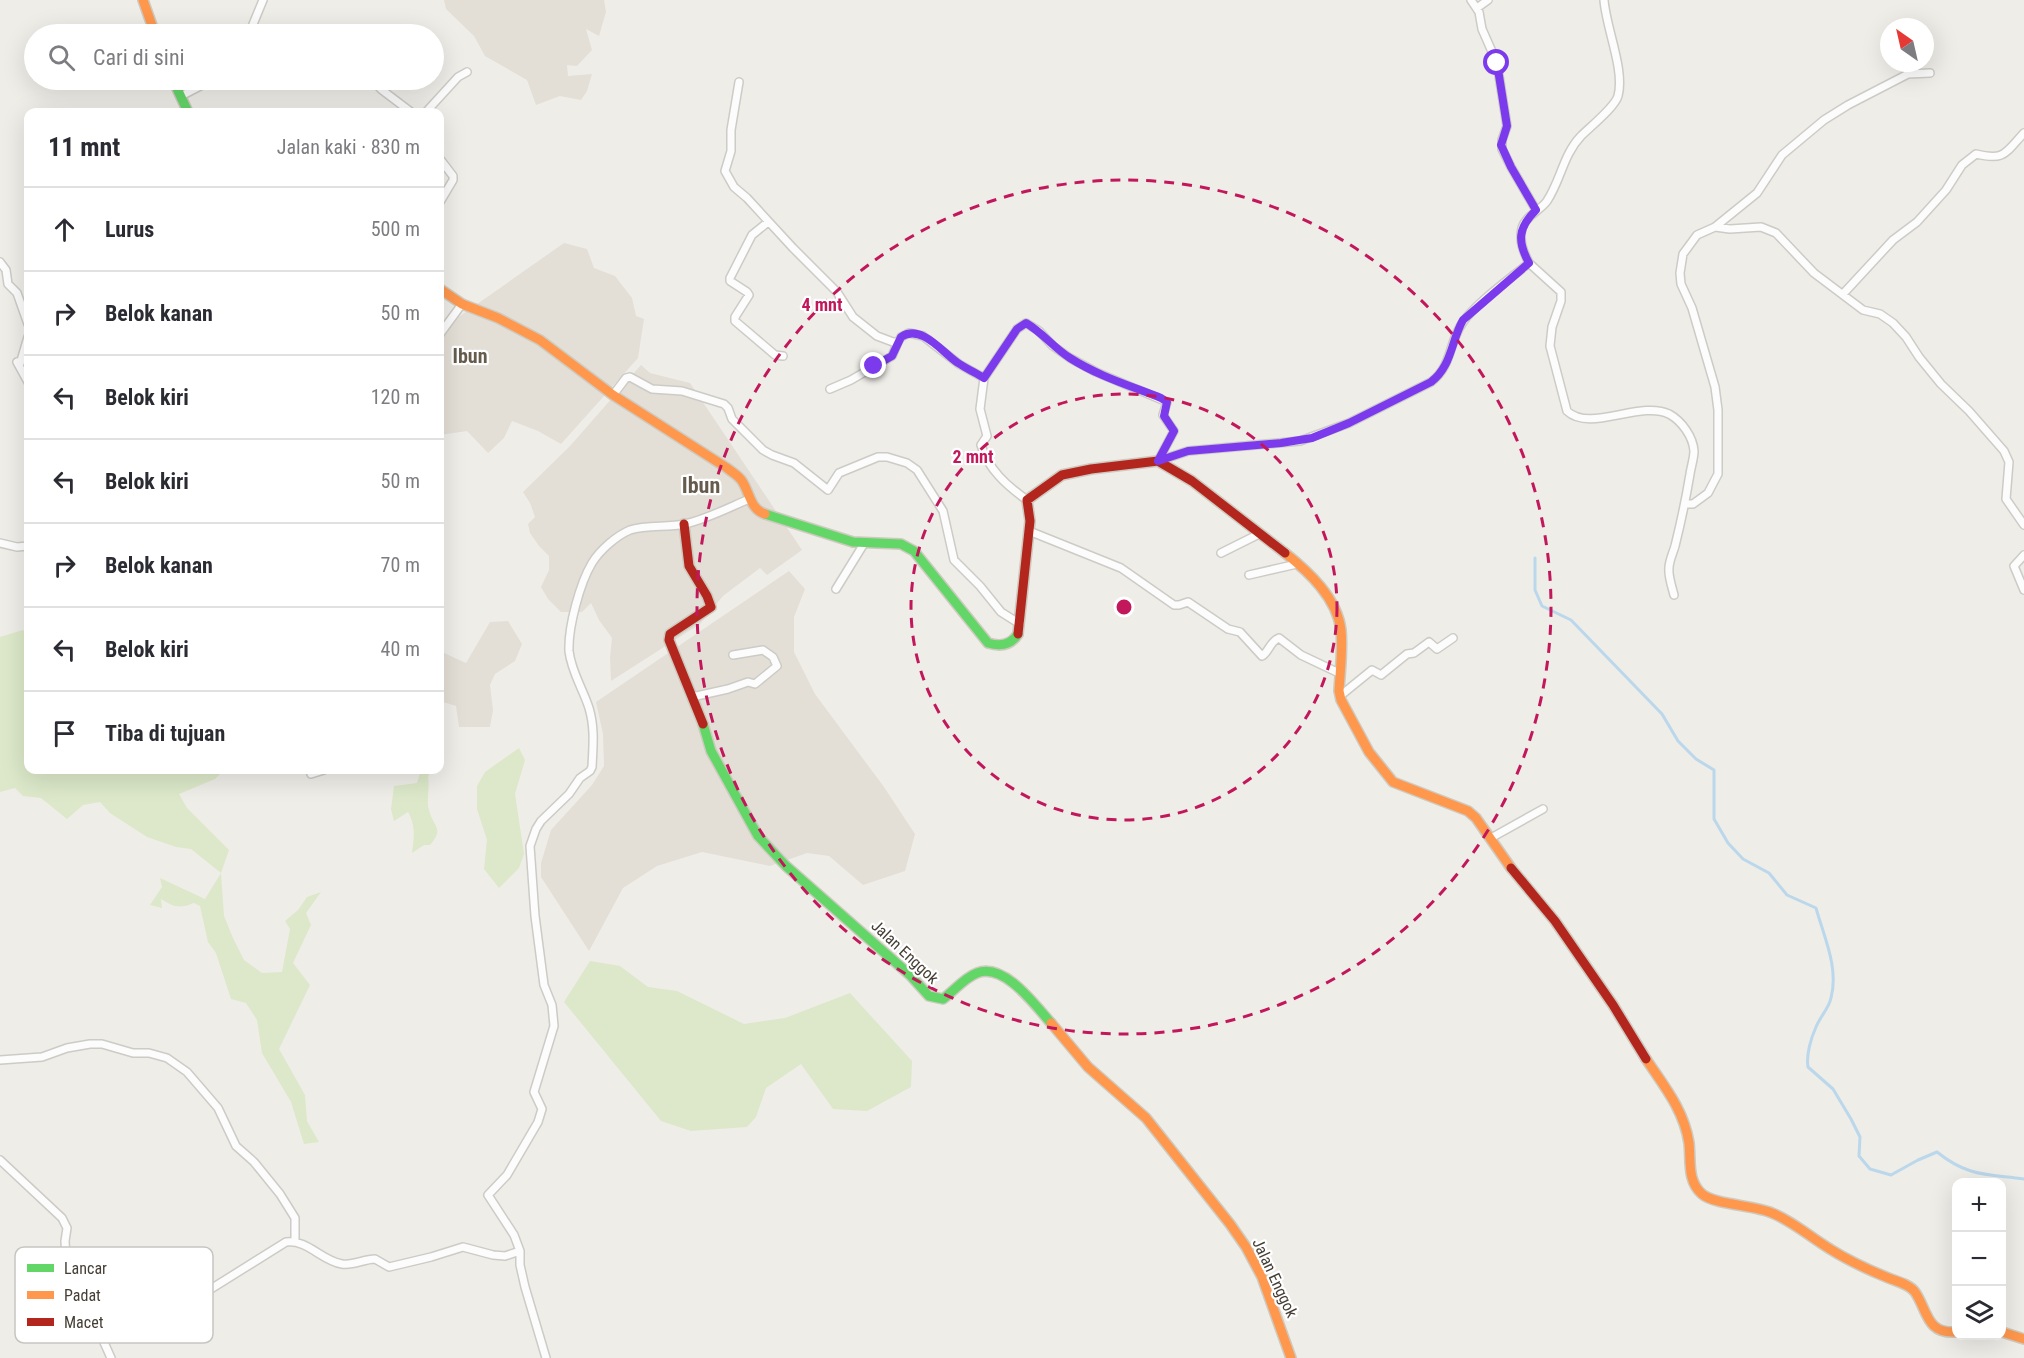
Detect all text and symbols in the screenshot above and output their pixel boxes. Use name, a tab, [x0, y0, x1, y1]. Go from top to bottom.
north arrow	[1880, 18, 1934, 72]
search box	[24, 24, 444, 90]
icon: search	[45, 41, 78, 74]
text: Cari di sini	[93, 45, 185, 70]
route start	[1483, 49, 1509, 75]
text: 11 mnt	[48, 132, 120, 162]
text: Jalan kaki · 830 m	[277, 135, 420, 159]
icon: ahead	[48, 213, 81, 246]
text: Lurus	[105, 217, 154, 242]
text: 500 m	[371, 217, 420, 241]
text: 4 mnt	[802, 294, 843, 315]
icon: right	[48, 297, 81, 330]
text: Belok kanan	[105, 301, 213, 326]
text: 50 m	[381, 301, 420, 325]
district label: Ibun	[453, 344, 487, 368]
route end	[860, 352, 886, 378]
icon: left	[48, 381, 81, 414]
text: Belok kiri	[105, 385, 189, 410]
text: 120 m	[371, 385, 420, 409]
text: 2 mnt	[953, 446, 994, 467]
icon: left	[48, 465, 81, 498]
text: Belok kiri	[105, 469, 189, 494]
text: 50 m	[381, 469, 420, 493]
district label: Ibun	[682, 473, 720, 498]
icon: right	[48, 549, 81, 582]
text: Belok kanan	[105, 553, 213, 578]
text: 70 m	[381, 553, 420, 577]
centre of rings	[1114, 597, 1134, 617]
icon: left	[48, 633, 81, 666]
text: Belok kiri	[105, 637, 189, 662]
text: 40 m	[381, 637, 420, 661]
icon: arrive	[48, 717, 81, 750]
text: Tiba di tujuan	[105, 721, 225, 746]
street label: Jalan Enggok	[867, 916, 943, 988]
map controls	[1952, 1178, 2006, 1340]
button: +	[1952, 1178, 2006, 1232]
button: −	[1952, 1232, 2006, 1286]
street label: Jalan Enggok	[1248, 1236, 1302, 1321]
legend	[15, 1247, 213, 1343]
text: Lancar	[64, 1259, 107, 1278]
text: Padat	[64, 1286, 101, 1305]
button: layers	[1952, 1286, 2006, 1340]
text: Macet	[64, 1313, 104, 1332]

